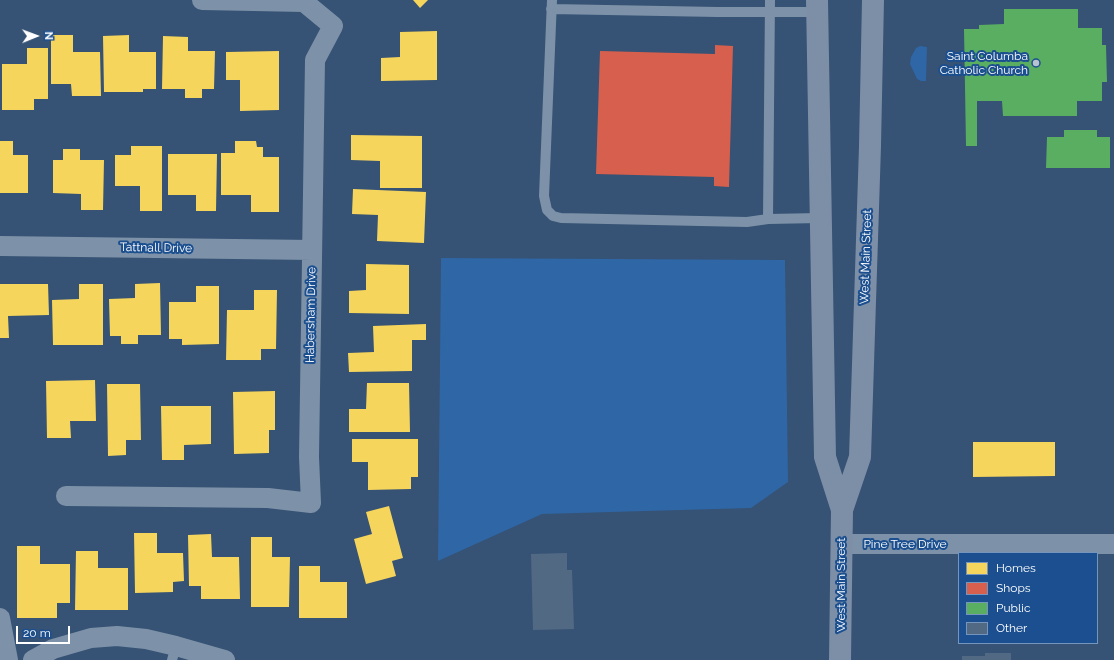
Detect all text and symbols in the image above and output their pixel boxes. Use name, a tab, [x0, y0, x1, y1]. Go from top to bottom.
north arrow	[16, 16, 56, 56]
text: N	[42, 31, 55, 40]
place label: Saint Columba Catholic Church	[940, 49, 1028, 77]
marker: Saint Columba Catholic Church	[1031, 58, 1041, 68]
street label: West Main Street	[857, 209, 875, 305]
street label: Tattnall Drive	[120, 240, 192, 256]
street label: Habersham Drive	[303, 267, 319, 363]
street label: Pine Tree Drive	[863, 537, 947, 551]
street label: West Main Street	[834, 538, 848, 632]
legend	[958, 552, 1098, 644]
text: Homes	[996, 561, 1036, 575]
text: Shops	[996, 581, 1031, 595]
text: Public	[996, 601, 1030, 615]
scale bar	[18, 618, 72, 644]
text: Other	[996, 621, 1027, 635]
text: 20 m	[23, 626, 51, 640]

